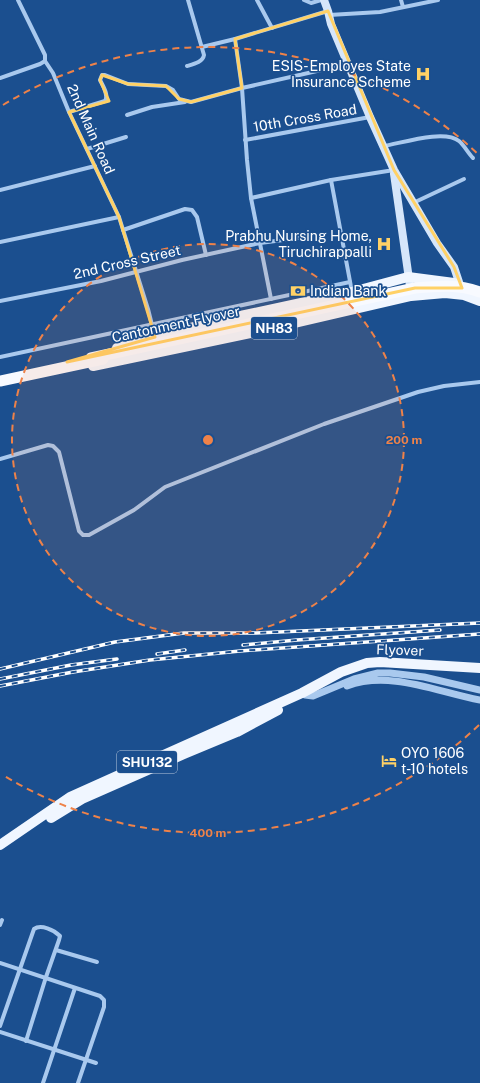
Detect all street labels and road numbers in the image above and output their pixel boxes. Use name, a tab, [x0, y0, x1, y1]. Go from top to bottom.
street label: 2nd Main Road	[64, 82, 118, 176]
street label: 10th Cross Road	[252, 101, 358, 135]
street label: 2nd Cross Street	[72, 242, 182, 282]
street label: Cantonment Flyover	[110, 303, 242, 345]
road number: NH83	[251, 317, 297, 339]
street label: Flyover	[376, 641, 424, 659]
road number: SHU132	[117, 751, 177, 773]

